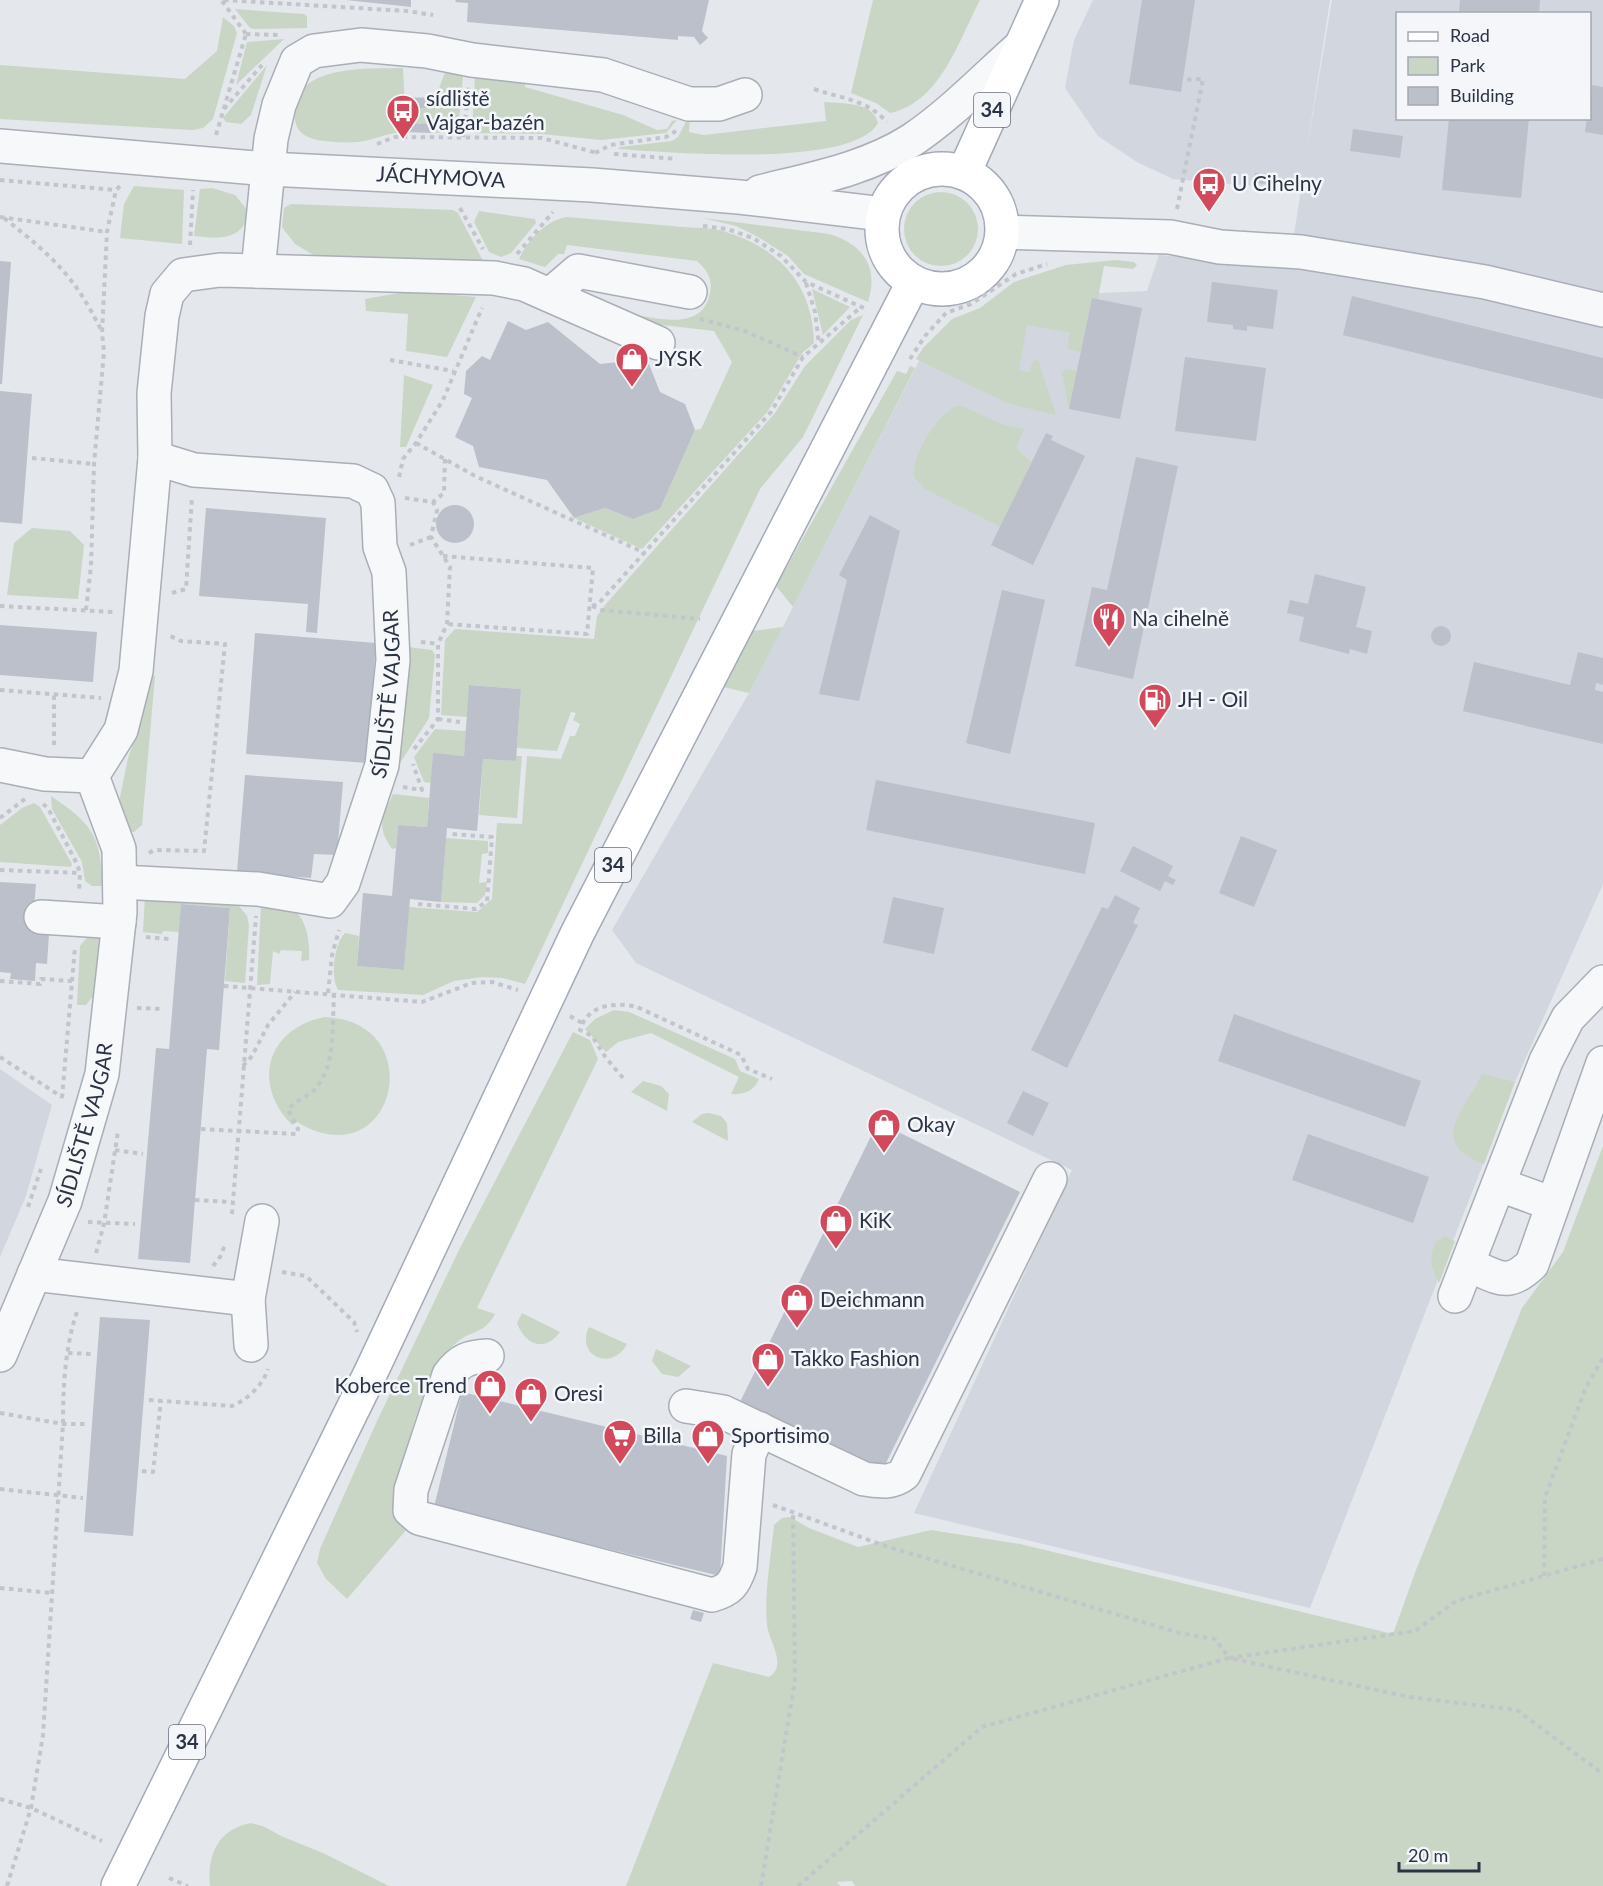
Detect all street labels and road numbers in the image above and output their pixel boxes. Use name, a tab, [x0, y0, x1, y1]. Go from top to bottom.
road number: 34	[974, 93, 1010, 127]
street label: JÁCHYMOVA	[376, 160, 507, 192]
street label: SÍDLIŠTĚ VAJGAR	[365, 608, 404, 781]
road number: 34	[595, 848, 631, 882]
street label: SÍDLIŠTĚ VAJGAR	[50, 1041, 116, 1211]
road number: 34	[169, 1725, 205, 1759]

